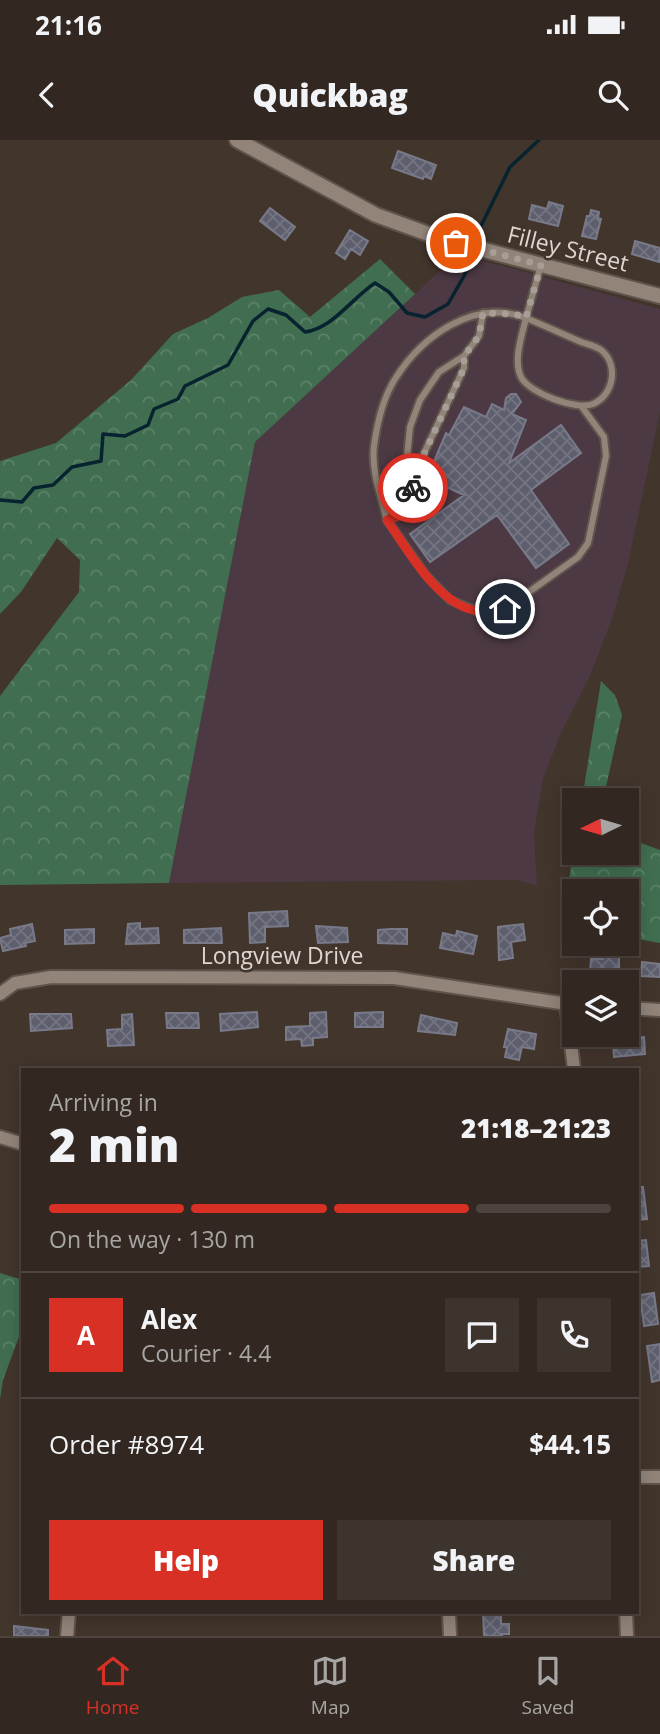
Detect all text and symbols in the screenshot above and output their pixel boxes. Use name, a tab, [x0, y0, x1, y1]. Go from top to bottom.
text: 21:16	[35, 7, 102, 43]
text: Quickbag	[252, 73, 408, 116]
icon: back	[28, 76, 66, 114]
icon: search	[594, 76, 632, 114]
pin	[426, 213, 486, 273]
street label: Filley Street	[504, 218, 632, 279]
icon: bag	[437, 224, 475, 262]
courier	[378, 453, 448, 523]
icon: bike	[394, 469, 432, 507]
pin	[475, 579, 535, 639]
icon: home	[486, 590, 524, 628]
north arrow	[562, 788, 639, 864]
map controls	[562, 788, 639, 1047]
button: locate	[562, 879, 639, 956]
street label: Longview Drive	[201, 939, 363, 971]
button: layers	[562, 970, 639, 1047]
text: Arriving in	[49, 1086, 158, 1118]
text: 21:18–21:23	[461, 1110, 611, 1146]
text: 2 min	[49, 1113, 180, 1175]
text: On the way · 130 m	[49, 1223, 255, 1255]
button: chat	[445, 1298, 519, 1372]
button: phone	[537, 1298, 611, 1372]
text: Alex	[141, 1301, 197, 1337]
text: A	[77, 1317, 95, 1353]
text: Courier · 4.4	[141, 1337, 271, 1369]
text: Order #8974	[49, 1426, 204, 1462]
text: $44.15	[529, 1426, 611, 1462]
button: Help	[49, 1520, 323, 1600]
button: Share	[337, 1520, 611, 1600]
tab: Home	[86, 1652, 139, 1720]
tab: Map	[311, 1652, 350, 1720]
tab: Saved	[522, 1652, 574, 1720]

